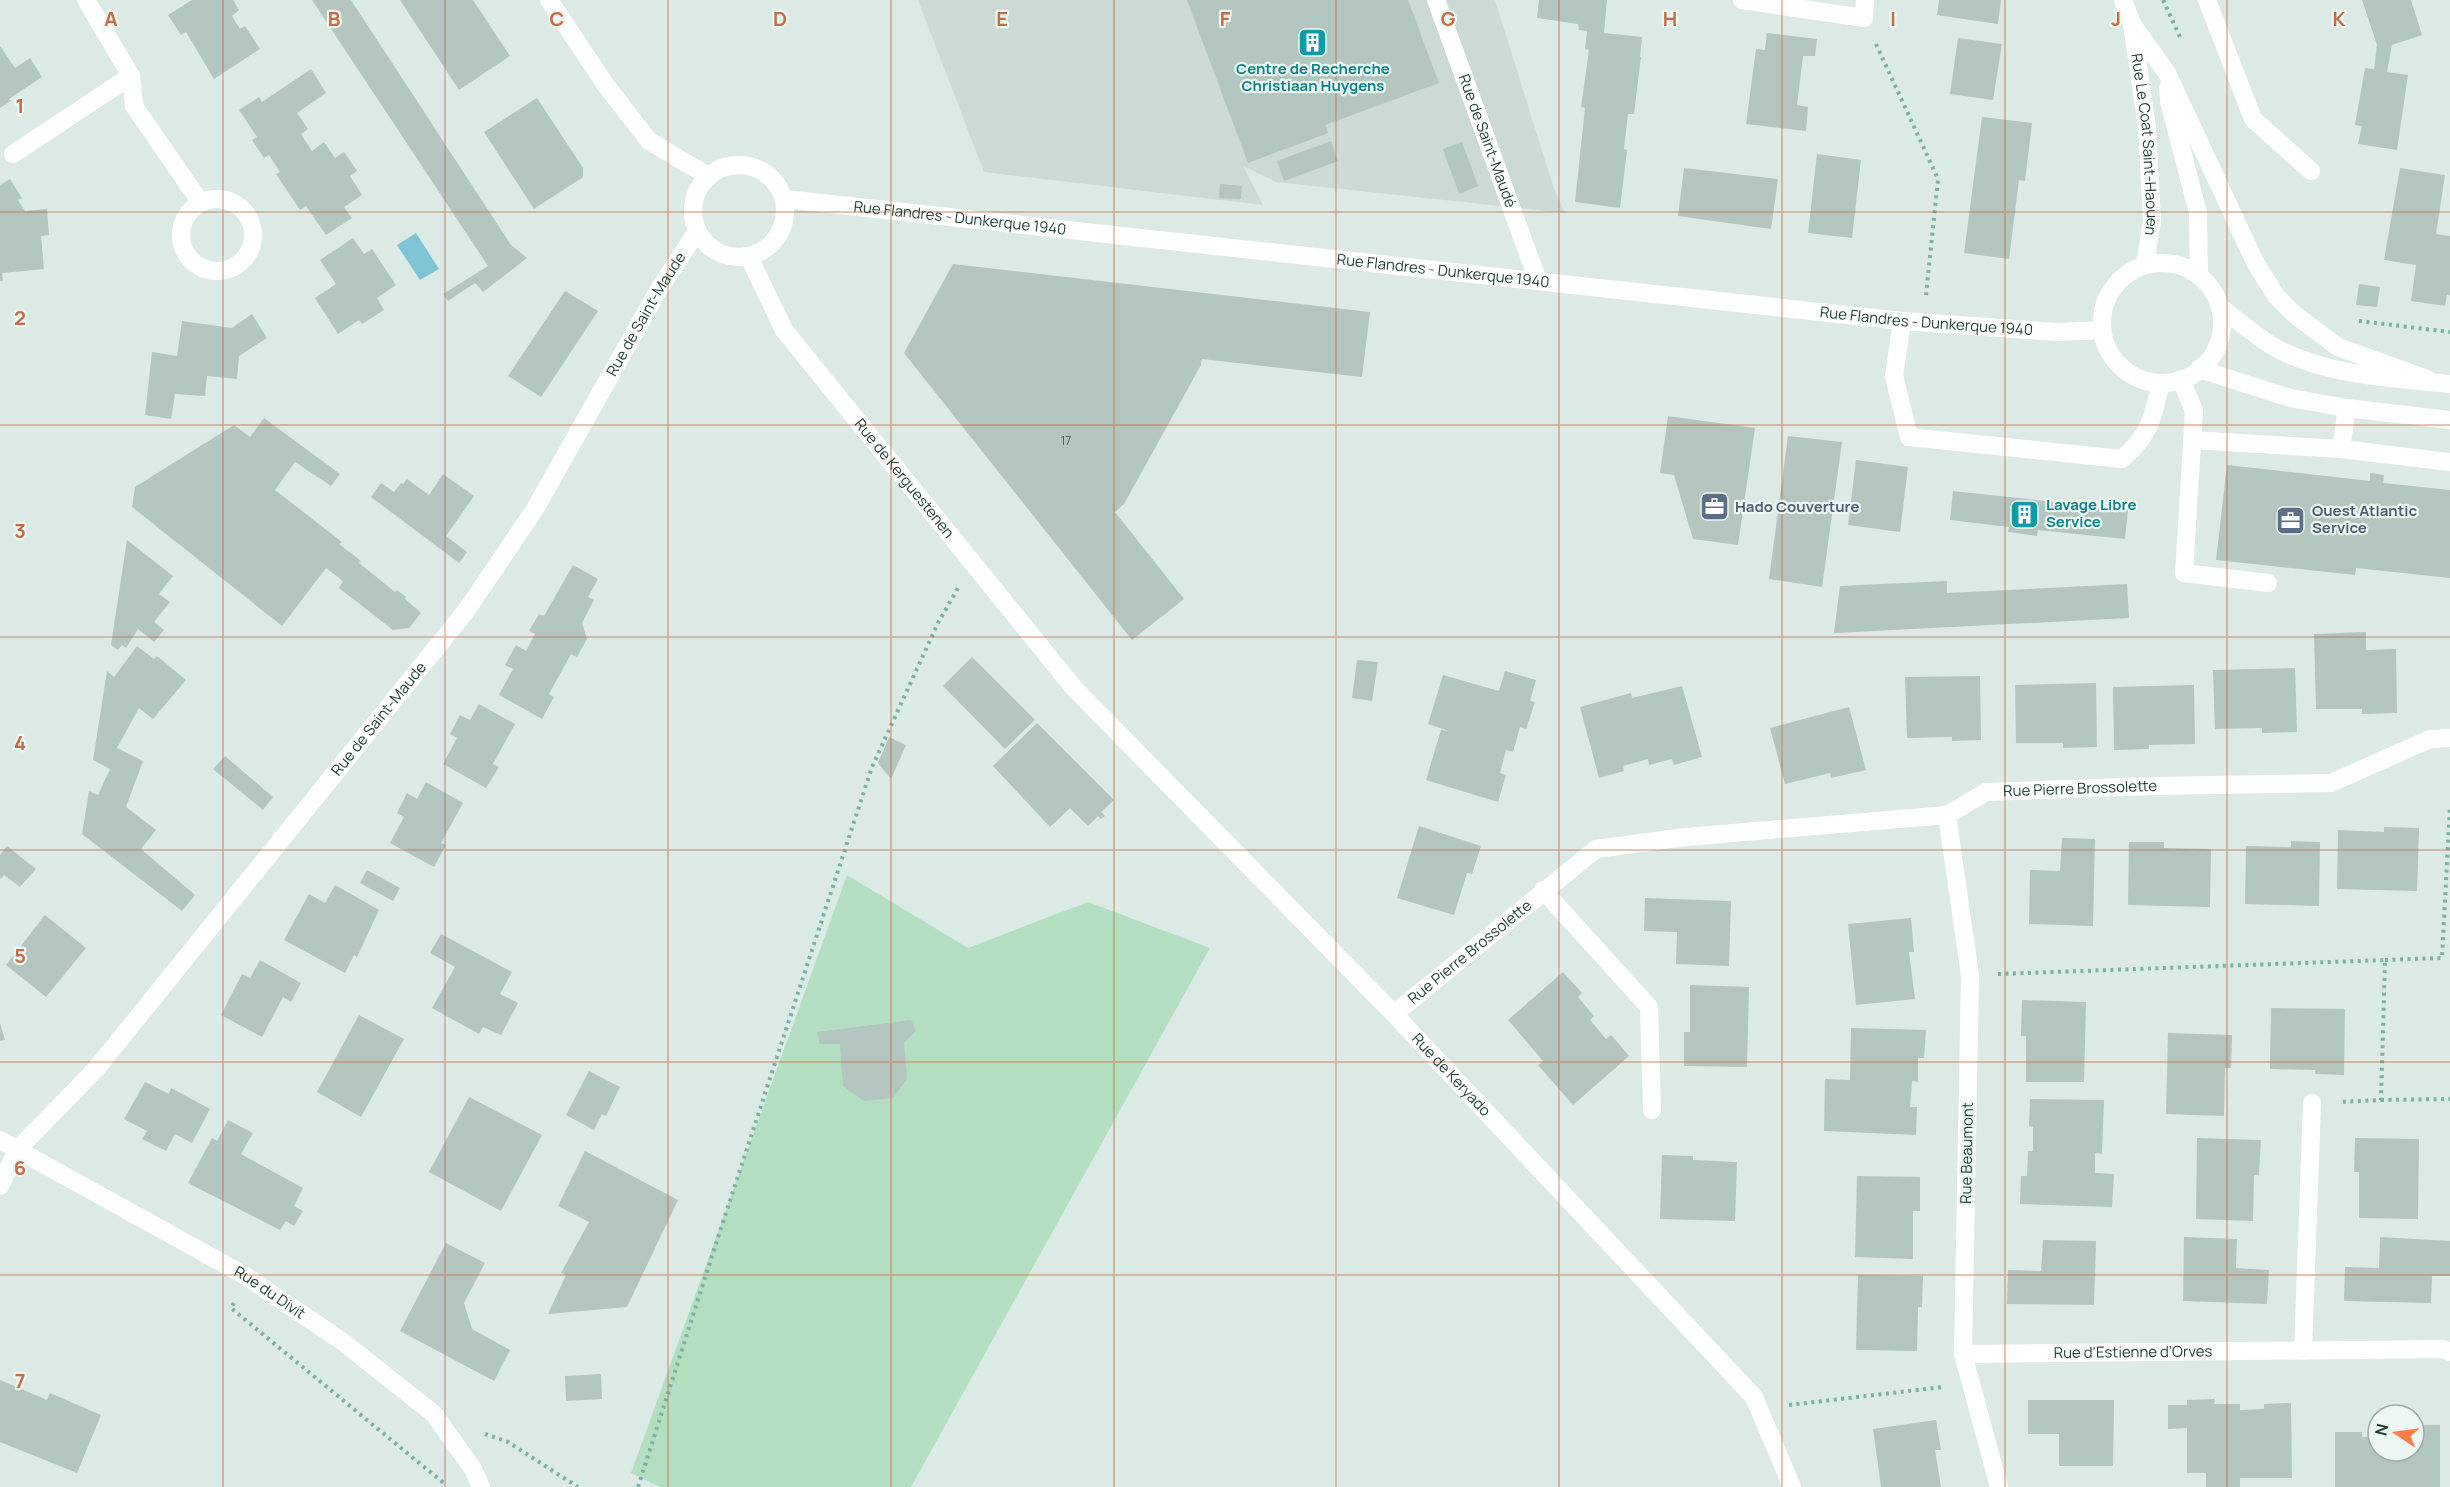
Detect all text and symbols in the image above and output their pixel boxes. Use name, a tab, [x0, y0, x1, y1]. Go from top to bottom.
text: A	[104, 5, 118, 32]
text: B	[328, 5, 341, 32]
text: C	[550, 5, 564, 32]
text: D	[773, 5, 787, 32]
text: E	[996, 5, 1008, 32]
text: F	[1220, 5, 1231, 32]
text: G	[1441, 5, 1456, 32]
text: H	[1663, 5, 1677, 32]
text: I	[1890, 5, 1896, 32]
text: J	[2111, 5, 2121, 32]
text: K	[2333, 5, 2346, 32]
building icon: Centre de Recherche Christiaan Huygens	[1297, 26, 1329, 58]
street label: Rue Le Coat Saint-Haouen	[2126, 52, 2163, 237]
place label: Centre de Recherche Christiaan Huygens	[1236, 58, 1390, 96]
street label: Rue de Saint-Maudé	[1454, 71, 1522, 211]
text: 1	[16, 92, 24, 119]
street label: Rue Flandres - Dunkerque 1940	[853, 196, 1067, 240]
street label: Rue de Saint-Maude	[601, 248, 691, 380]
street label: Rue Flandres - Dunkerque 1940	[1336, 248, 1551, 292]
street label: Rue Flandres - Dunkerque 1940	[1819, 301, 2034, 340]
text: 2	[14, 304, 26, 331]
street label: Rue de Kerguestenen	[850, 414, 959, 542]
house number: 17	[1061, 432, 1071, 449]
office icon: Hado Couverture	[1698, 491, 1730, 523]
place label: Lavage Libre Service	[2046, 494, 2136, 532]
place label: Hado Couverture	[1735, 496, 1859, 517]
building icon: Lavage Libre Service	[2009, 498, 2041, 530]
place label: Ouest Atlantic Service	[2312, 500, 2417, 538]
office icon: Ouest Atlantic Service	[2275, 504, 2307, 536]
text: 3	[14, 517, 26, 544]
street label: Rue de Saint-Maude	[326, 657, 431, 780]
text: 4	[14, 729, 26, 756]
street label: Rue Pierre Brossolette	[2003, 775, 2158, 801]
street label: Rue Pierre Brossolette	[1403, 895, 1536, 1008]
text: 5	[14, 942, 26, 969]
street label: Rue de Keryado	[1407, 1028, 1496, 1121]
street label: Rue Beaumont	[1955, 1102, 1978, 1204]
text: 6	[14, 1154, 26, 1181]
street label: Rue du Divit	[231, 1261, 310, 1324]
street label: Rue d'Estienne d'Orves	[2054, 1340, 2213, 1363]
text: 7	[15, 1367, 25, 1394]
north arrow	[2366, 1403, 2426, 1463]
text: N	[2369, 1422, 2393, 1438]

